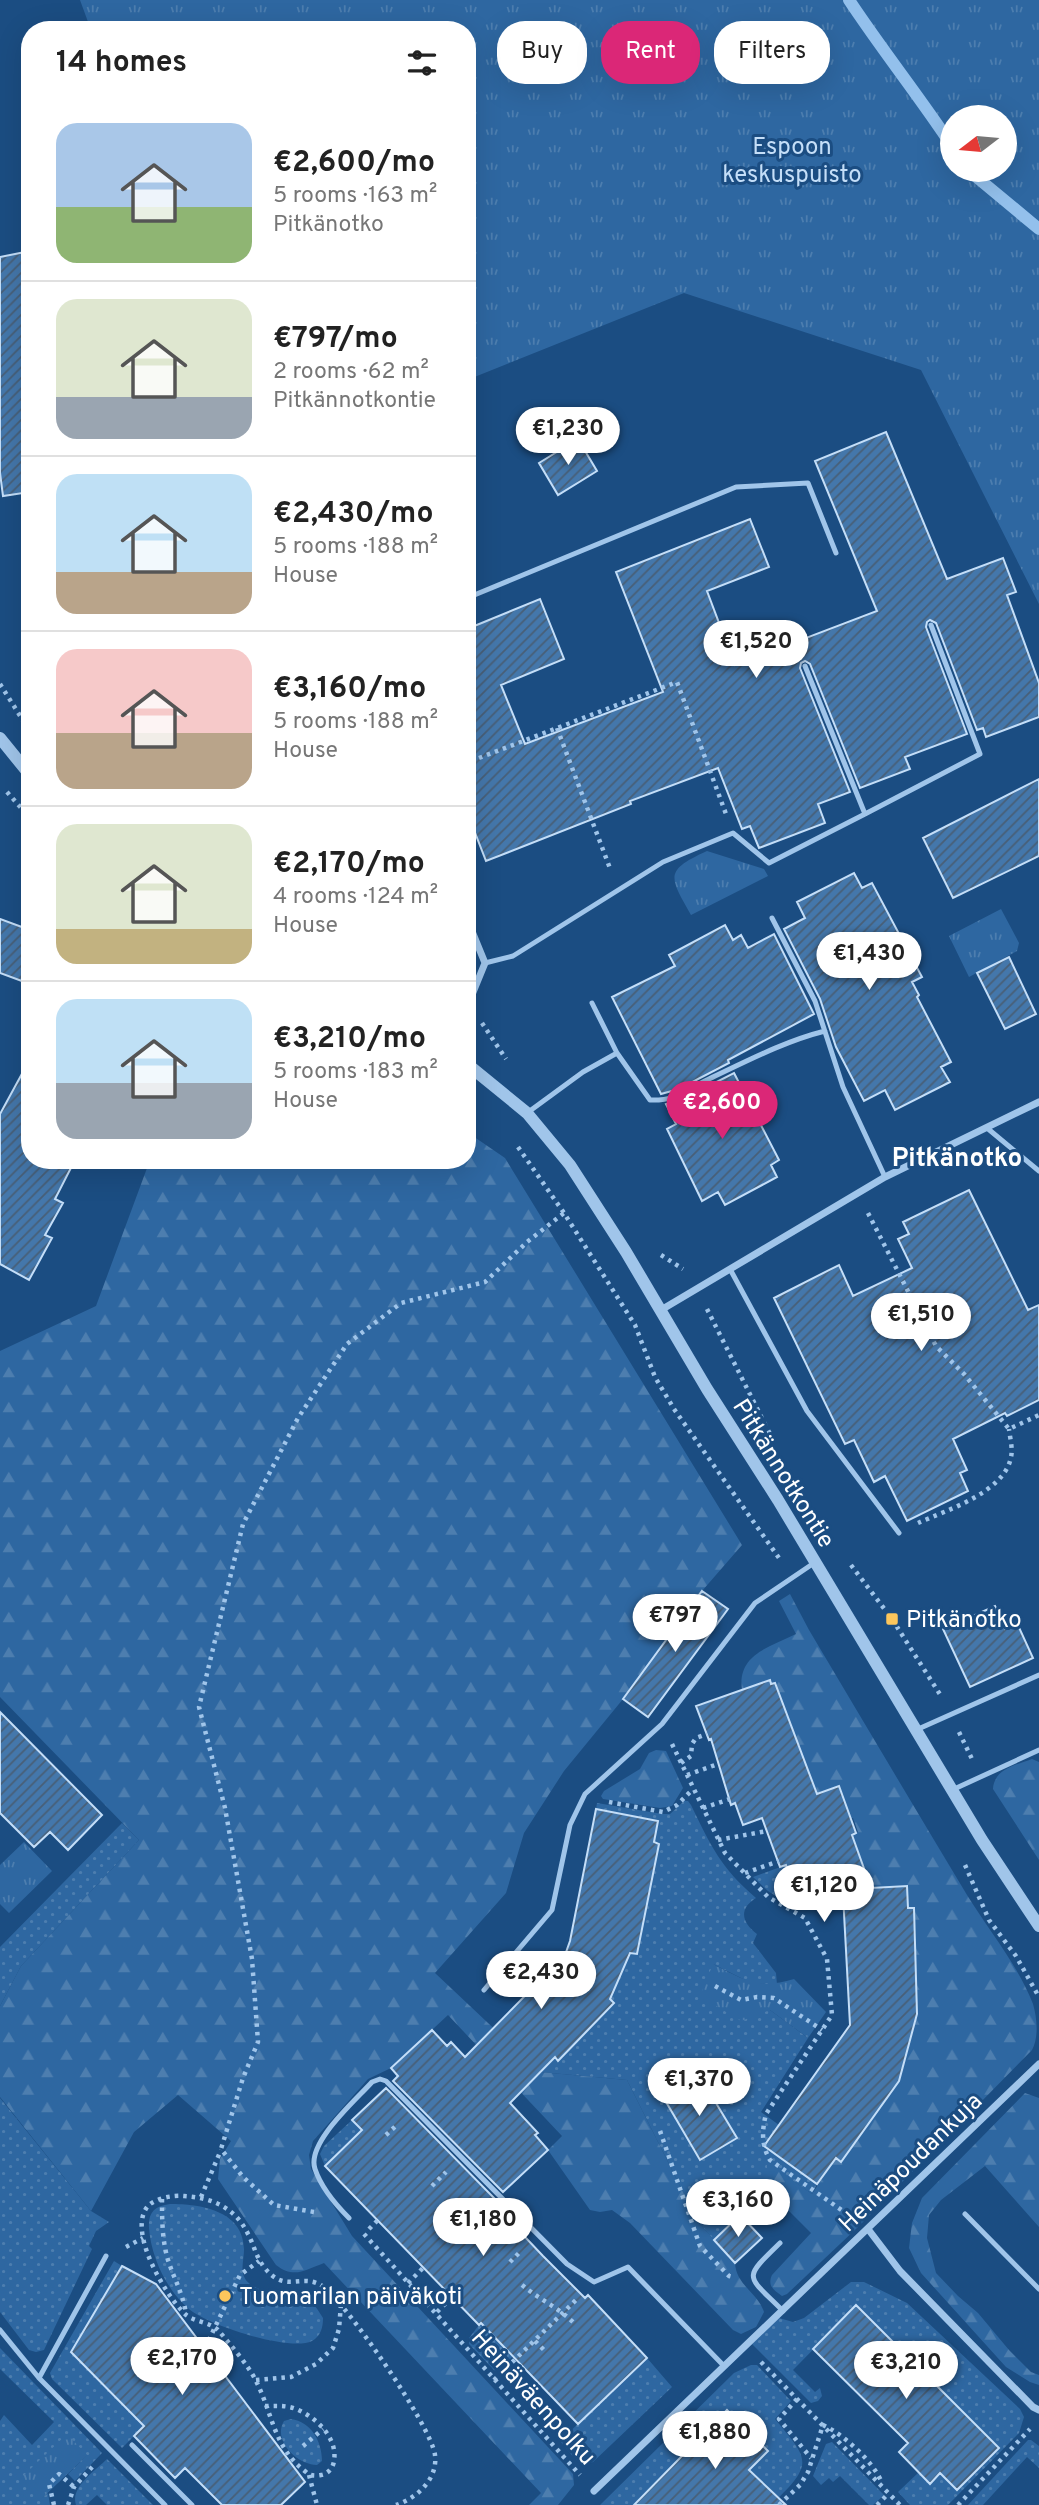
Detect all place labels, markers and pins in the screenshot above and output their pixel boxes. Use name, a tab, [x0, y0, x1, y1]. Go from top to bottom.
pin: €1,230	[511, 407, 625, 467]
pin: €1,520	[699, 620, 813, 680]
pin: €1,430	[812, 932, 926, 992]
pin: €2,600	[665, 1082, 779, 1141]
pin: €1,510	[864, 1294, 978, 1353]
pin: €797	[634, 1594, 716, 1654]
place label: Pitkänotko	[906, 1606, 1022, 1636]
marker: Pitkänotko	[884, 1611, 900, 1627]
pin: €1,120	[767, 1864, 881, 1924]
pin: €2,430	[484, 1952, 598, 2011]
pin: €1,370	[642, 2058, 756, 2118]
pin: €3,160	[681, 2180, 795, 2239]
pin: €1,180	[426, 2198, 540, 2258]
place label: Tuomarilan päiväkoti	[239, 2283, 462, 2313]
marker: Tuomarilan päiväkoti	[217, 2288, 233, 2304]
pin: €2,170	[125, 2338, 239, 2397]
pin: €3,210	[849, 2342, 963, 2401]
pin: €1,880	[658, 2412, 772, 2471]

